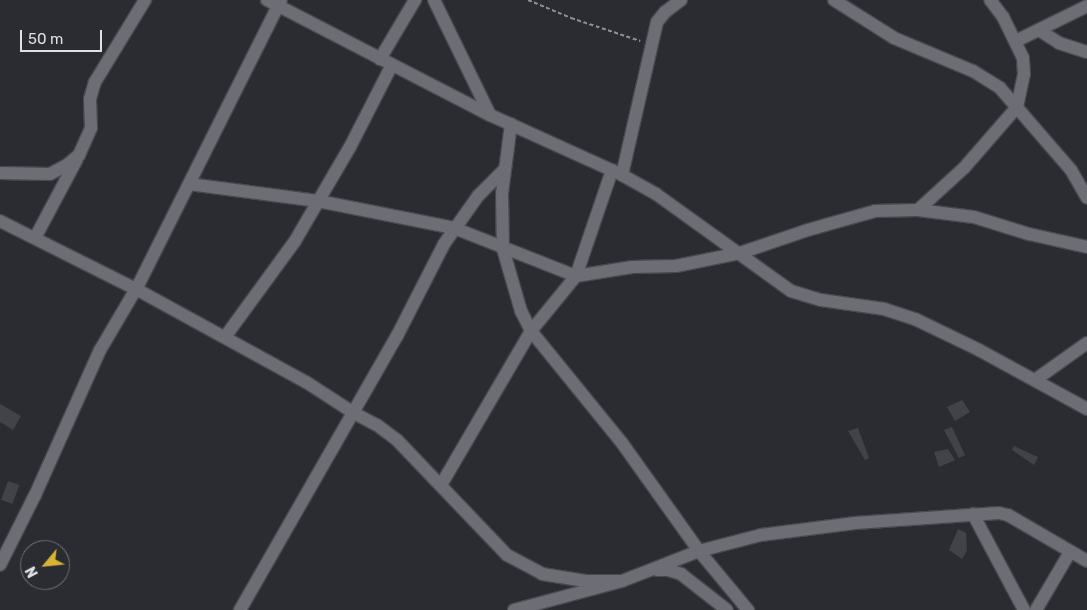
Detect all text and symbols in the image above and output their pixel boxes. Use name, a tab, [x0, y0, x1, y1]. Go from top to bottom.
scale bar	[22, 20, 105, 52]
text: 50 m	[28, 30, 63, 48]
north arrow	[20, 540, 70, 590]
text: N	[22, 563, 42, 580]

